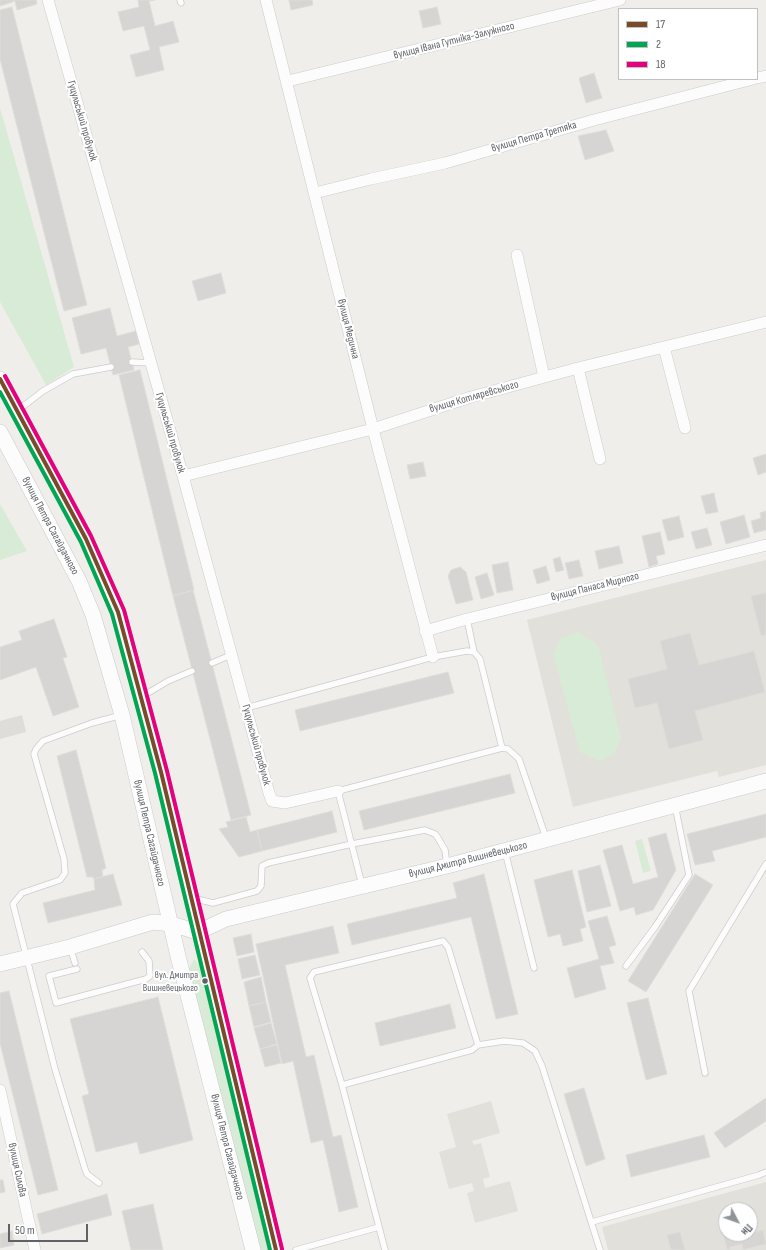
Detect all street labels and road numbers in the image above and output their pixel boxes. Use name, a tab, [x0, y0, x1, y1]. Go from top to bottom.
street label: вулиця Івана Гутніка-Залужного	[392, 20, 516, 62]
street label: Гуцульський провулок	[64, 79, 100, 163]
street label: вулиця Петра Третяка	[490, 119, 578, 155]
street label: вулиця Медична	[334, 298, 362, 360]
street label: вулиця Котляревського	[428, 378, 520, 416]
street label: Гуцульський провулок	[152, 391, 188, 475]
street label: вулиця Петра Сагайдачного	[19, 475, 81, 577]
street label: вулиця Панаса Мирного	[550, 570, 640, 604]
street label: Гуцульський провулок	[239, 703, 273, 787]
street label: вулиця Петра Сагайдачного	[130, 779, 168, 887]
street label: вулиця Дмитра Вишневецького	[408, 839, 528, 881]
street label: вулиця Петра Сагайдачного	[207, 1093, 247, 1201]
street label: вулиця Силова	[5, 1142, 29, 1198]

